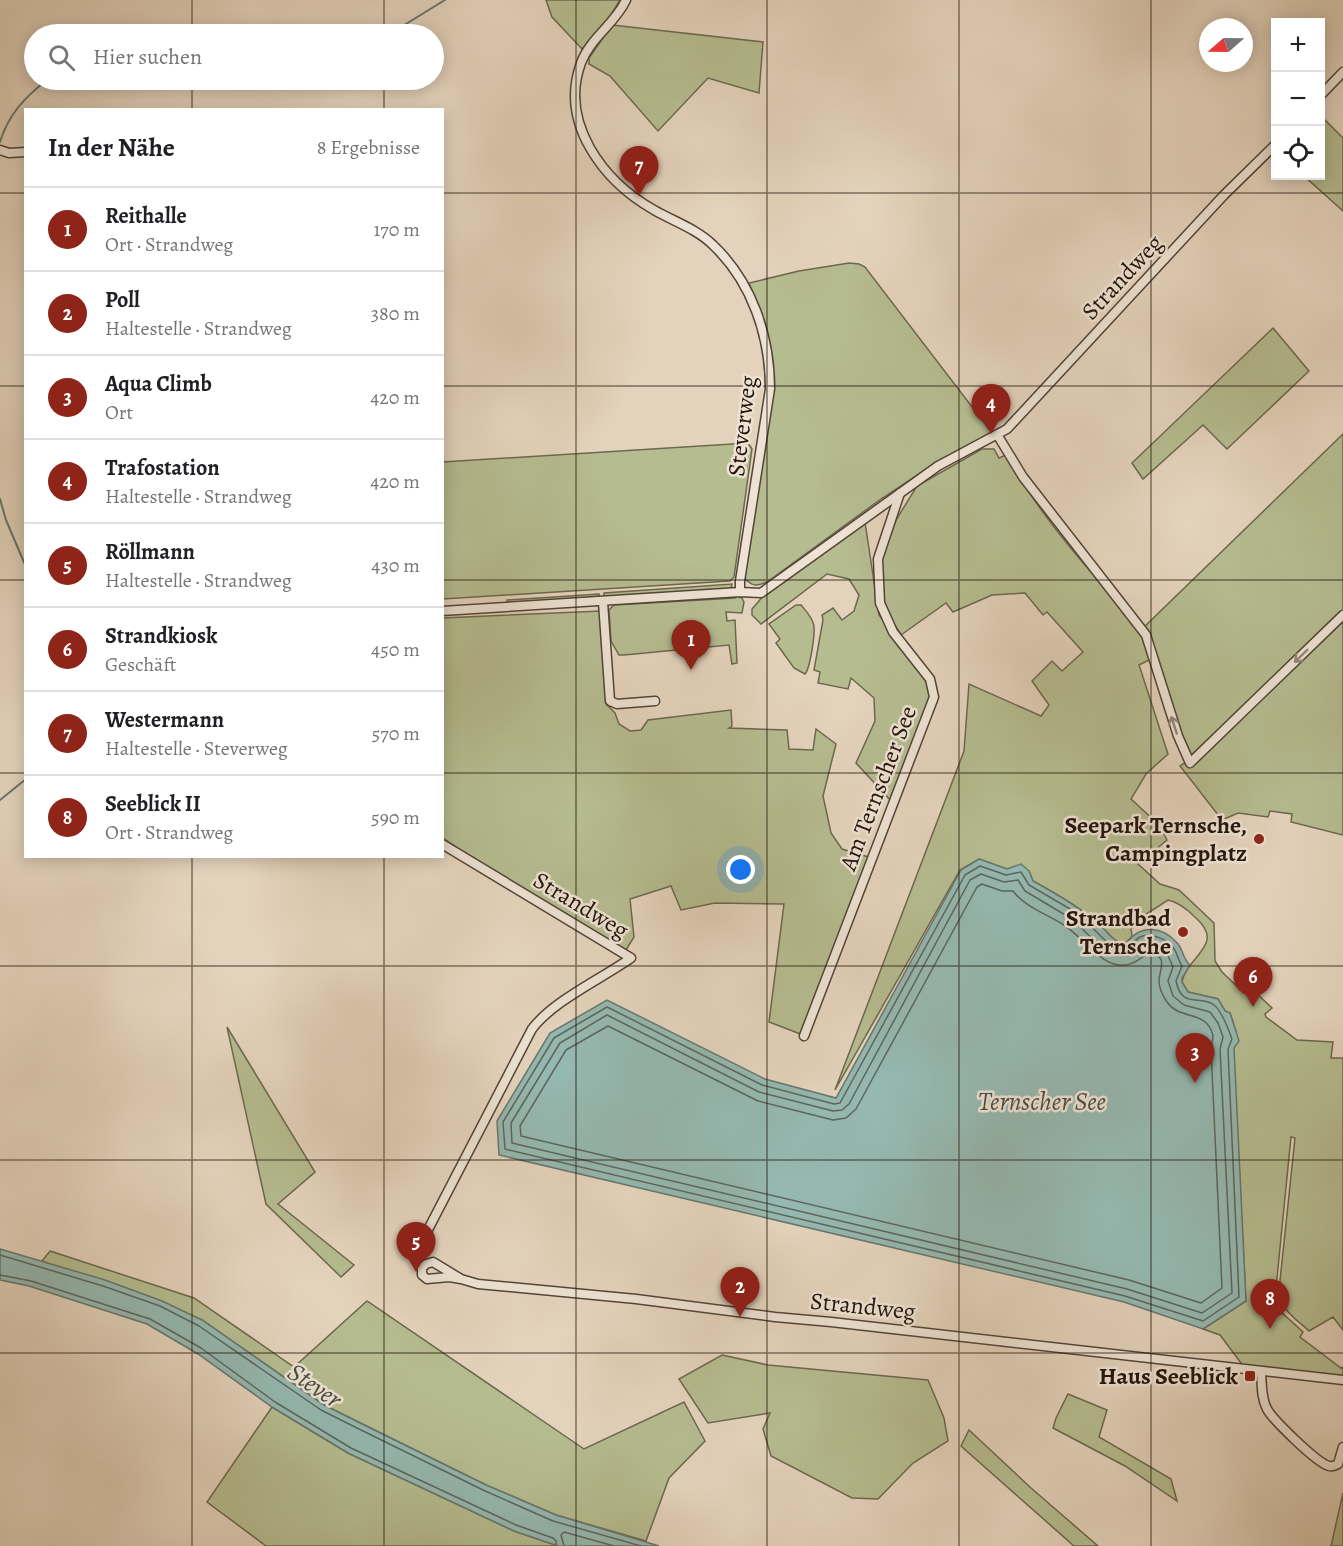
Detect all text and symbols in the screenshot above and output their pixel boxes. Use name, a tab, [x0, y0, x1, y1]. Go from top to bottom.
north arrow	[1199, 18, 1253, 72]
map controls	[1271, 18, 1325, 180]
button: +	[1271, 18, 1325, 72]
search box	[24, 24, 444, 90]
icon: search	[45, 41, 78, 74]
text: Hier suchen	[93, 42, 202, 72]
button: −	[1271, 72, 1325, 126]
button: locate	[1271, 126, 1325, 180]
text: In der Nähe	[48, 130, 175, 165]
text: 8 Ergebnisse	[317, 134, 420, 161]
pin: 7	[620, 146, 658, 196]
text: Reithalle	[105, 201, 187, 231]
text: 1	[64, 216, 71, 243]
text: 170 m	[374, 216, 420, 243]
street label: Strandweg	[1074, 227, 1170, 327]
text: Ort · Strandweg	[105, 231, 233, 258]
text: Poll	[105, 285, 140, 315]
text: 2	[63, 300, 72, 327]
text: 380 m	[371, 300, 420, 327]
text: Haltestelle · Strandweg	[105, 315, 292, 342]
text: Aqua Climb	[105, 369, 212, 399]
street label: Steverweg	[720, 374, 764, 478]
text: 3	[63, 384, 72, 411]
text: 420 m	[370, 384, 420, 411]
pin: 4	[972, 384, 1010, 434]
text: Ort	[105, 399, 133, 426]
text: Trafostation	[105, 453, 220, 483]
text: 4	[63, 468, 72, 495]
text: 420 m	[370, 468, 420, 495]
text: Haltestelle · Strandweg	[105, 483, 292, 510]
text: Röllmann	[105, 537, 195, 567]
text: 5	[63, 552, 72, 579]
text: 430 m	[371, 552, 420, 579]
text: Haltestelle · Strandweg	[105, 567, 292, 594]
pin: 1	[672, 620, 710, 670]
text: Strandkiosk	[105, 621, 217, 651]
text: 6	[63, 636, 72, 663]
text: 450 m	[371, 636, 420, 663]
one-way arrow	[1294, 649, 1309, 663]
text: Geschäft	[105, 651, 176, 678]
street label: Am Ternscher See	[832, 701, 924, 876]
text: Westermann	[105, 705, 224, 735]
one-way arrow	[1168, 716, 1179, 735]
text: 7	[63, 720, 72, 747]
text: 570 m	[372, 720, 420, 747]
text: Haltestelle · Steverweg	[105, 735, 288, 762]
text: Seeblick II	[105, 789, 201, 819]
text: 8	[63, 804, 72, 831]
text: 590 m	[371, 804, 420, 831]
place label: Seepark Ternsche, Campingplatz	[1065, 809, 1247, 869]
text: Ort · Strandweg	[105, 819, 233, 846]
marker: Seepark Ternsche, Campingplatz	[1252, 832, 1266, 846]
your location	[726, 855, 755, 884]
street label: Strandweg	[527, 864, 635, 946]
place label: Strandbad Ternsche	[1066, 902, 1171, 962]
marker: Strandbad Ternsche	[1176, 925, 1190, 939]
pin: 6	[1234, 958, 1272, 1007]
pin: 3	[1176, 1034, 1214, 1083]
water label: Ternscher See	[978, 1084, 1106, 1119]
pin: 5	[396, 1222, 436, 1272]
pin: 2	[720, 1268, 760, 1317]
pin: 8	[1250, 1280, 1290, 1329]
street label: Strandweg	[809, 1285, 917, 1327]
water label: Stever	[281, 1355, 350, 1417]
place label: Haus Seeblick	[1099, 1360, 1239, 1392]
marker: Haus Seeblick	[1243, 1369, 1257, 1383]

